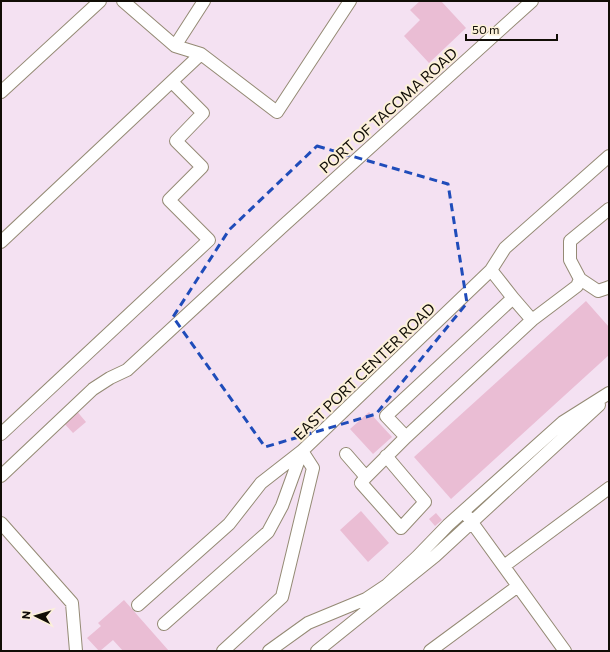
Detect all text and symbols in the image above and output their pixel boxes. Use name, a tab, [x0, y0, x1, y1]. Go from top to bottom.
scale bar	[466, 16, 557, 42]
text: 50 m	[472, 22, 500, 36]
street label: PORT OF TACOMA ROAD	[316, 44, 460, 176]
street label: EAST PORT CENTER ROAD	[290, 299, 438, 443]
north arrow	[16, 596, 56, 636]
text: N	[19, 610, 32, 620]

